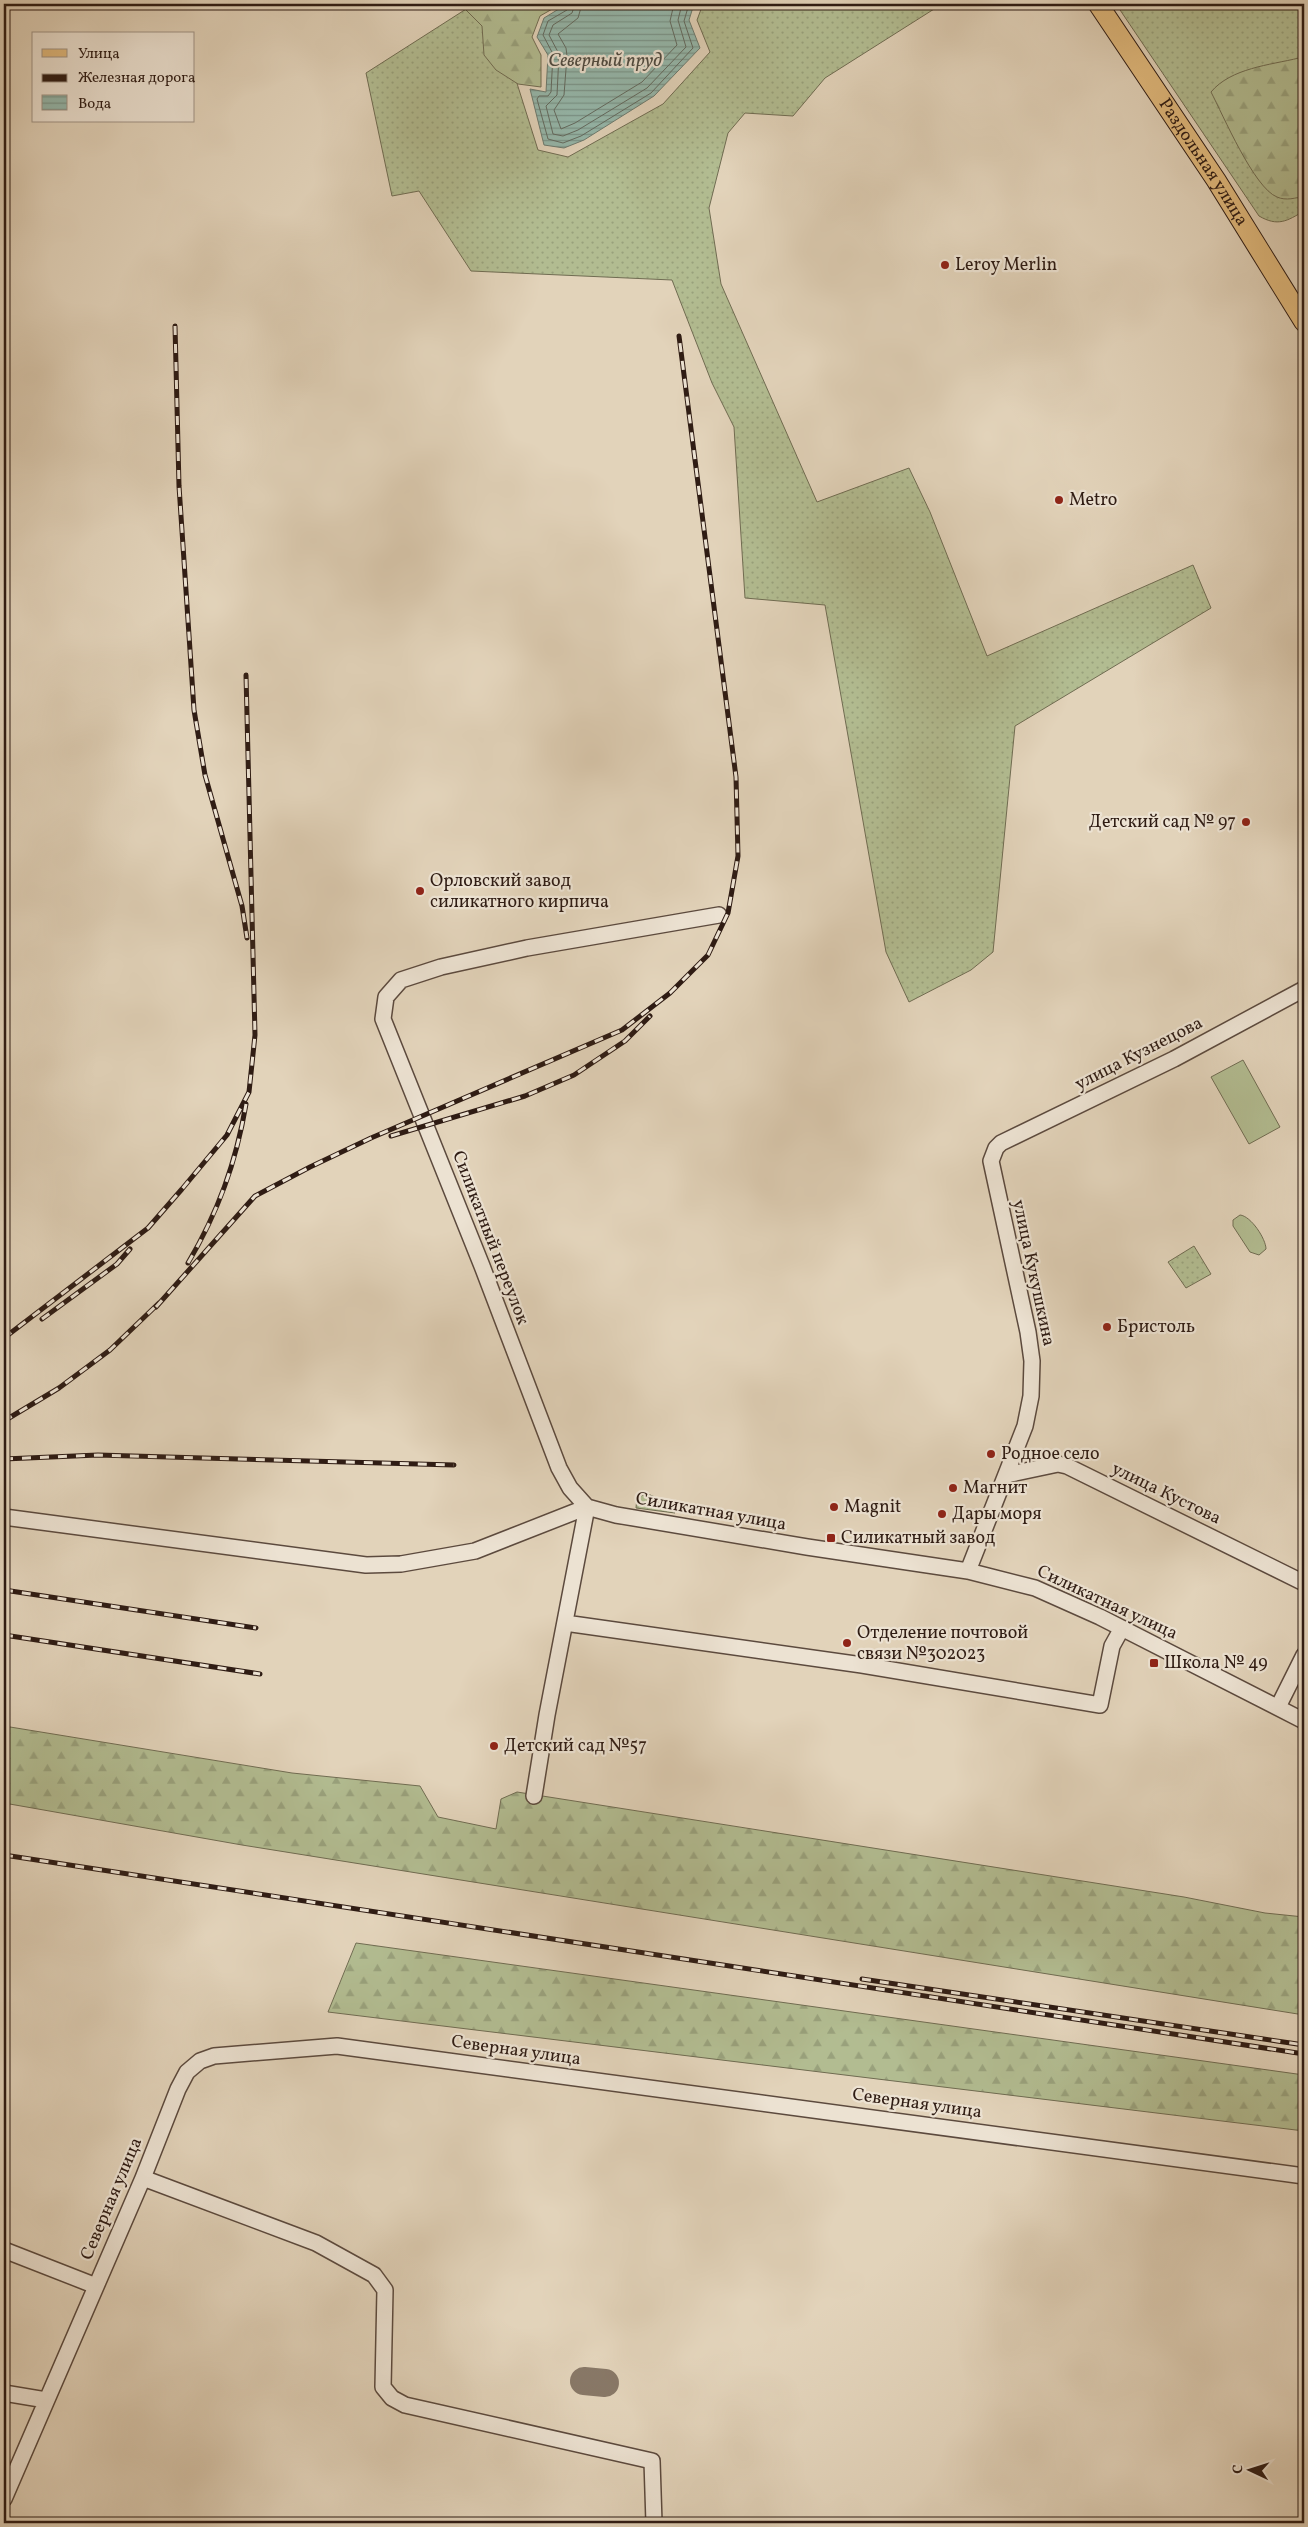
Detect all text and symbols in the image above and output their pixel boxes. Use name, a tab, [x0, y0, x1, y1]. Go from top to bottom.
legend	[32, 32, 195, 122]
text: Улица	[78, 44, 120, 65]
water label: Северный пруд	[548, 48, 662, 74]
text: Железная дорога	[78, 68, 195, 89]
street label: Раздольная улица	[1152, 93, 1254, 231]
text: Вода	[78, 94, 111, 115]
place label: Leroy Merlin	[955, 253, 1058, 278]
marker: Leroy Merlin	[939, 259, 951, 271]
place label: Metro	[1069, 488, 1117, 513]
marker: Metro	[1053, 494, 1065, 506]
place label: Детский сад № 97	[1089, 810, 1236, 835]
marker: Детский сад № 97	[1240, 816, 1252, 828]
place label: Орловский завод силикатного кирпича	[430, 869, 609, 915]
marker: Орловский завод силикатного кирпича	[414, 885, 426, 897]
street label: улица Кузнецова	[1071, 1011, 1207, 1097]
street label: Силикатный переулок	[445, 1147, 535, 1329]
street label: улица Кукушкина	[1005, 1197, 1061, 1349]
place label: Бристоль	[1117, 1315, 1195, 1340]
marker: Бристоль	[1101, 1321, 1113, 1333]
place label: Родное село	[1001, 1442, 1100, 1467]
marker: Родное село	[985, 1448, 997, 1460]
street label: улица Кустова	[1107, 1457, 1225, 1531]
place label: Магнит	[963, 1476, 1027, 1501]
marker: Магнит	[947, 1482, 959, 1494]
street label: Силикатная улица	[634, 1486, 788, 1538]
place label: Magnit	[844, 1495, 901, 1520]
marker: Magnit	[828, 1501, 840, 1513]
place label: Дары моря	[952, 1502, 1042, 1527]
marker: Дары моря	[936, 1508, 948, 1520]
place label: Силикатный завод	[841, 1526, 995, 1551]
marker: Силикатный завод	[825, 1532, 837, 1544]
street label: Силикатная улица	[1032, 1559, 1182, 1647]
place label: Отделение почтовой связи №302023	[857, 1621, 1028, 1667]
marker: Отделение почтовой связи №302023	[841, 1637, 853, 1649]
place label: Школа № 49	[1164, 1651, 1268, 1676]
marker: Школа № 49	[1148, 1657, 1160, 1669]
place label: Детский сад №57	[504, 1734, 647, 1759]
marker: Детский сад №57	[488, 1740, 500, 1752]
street label: Северная улица	[450, 2030, 583, 2072]
street label: Северная улица	[851, 2083, 984, 2125]
street label: Северная улица	[75, 2134, 149, 2264]
north arrow	[1226, 2444, 1276, 2494]
text: С	[1229, 2464, 1248, 2474]

